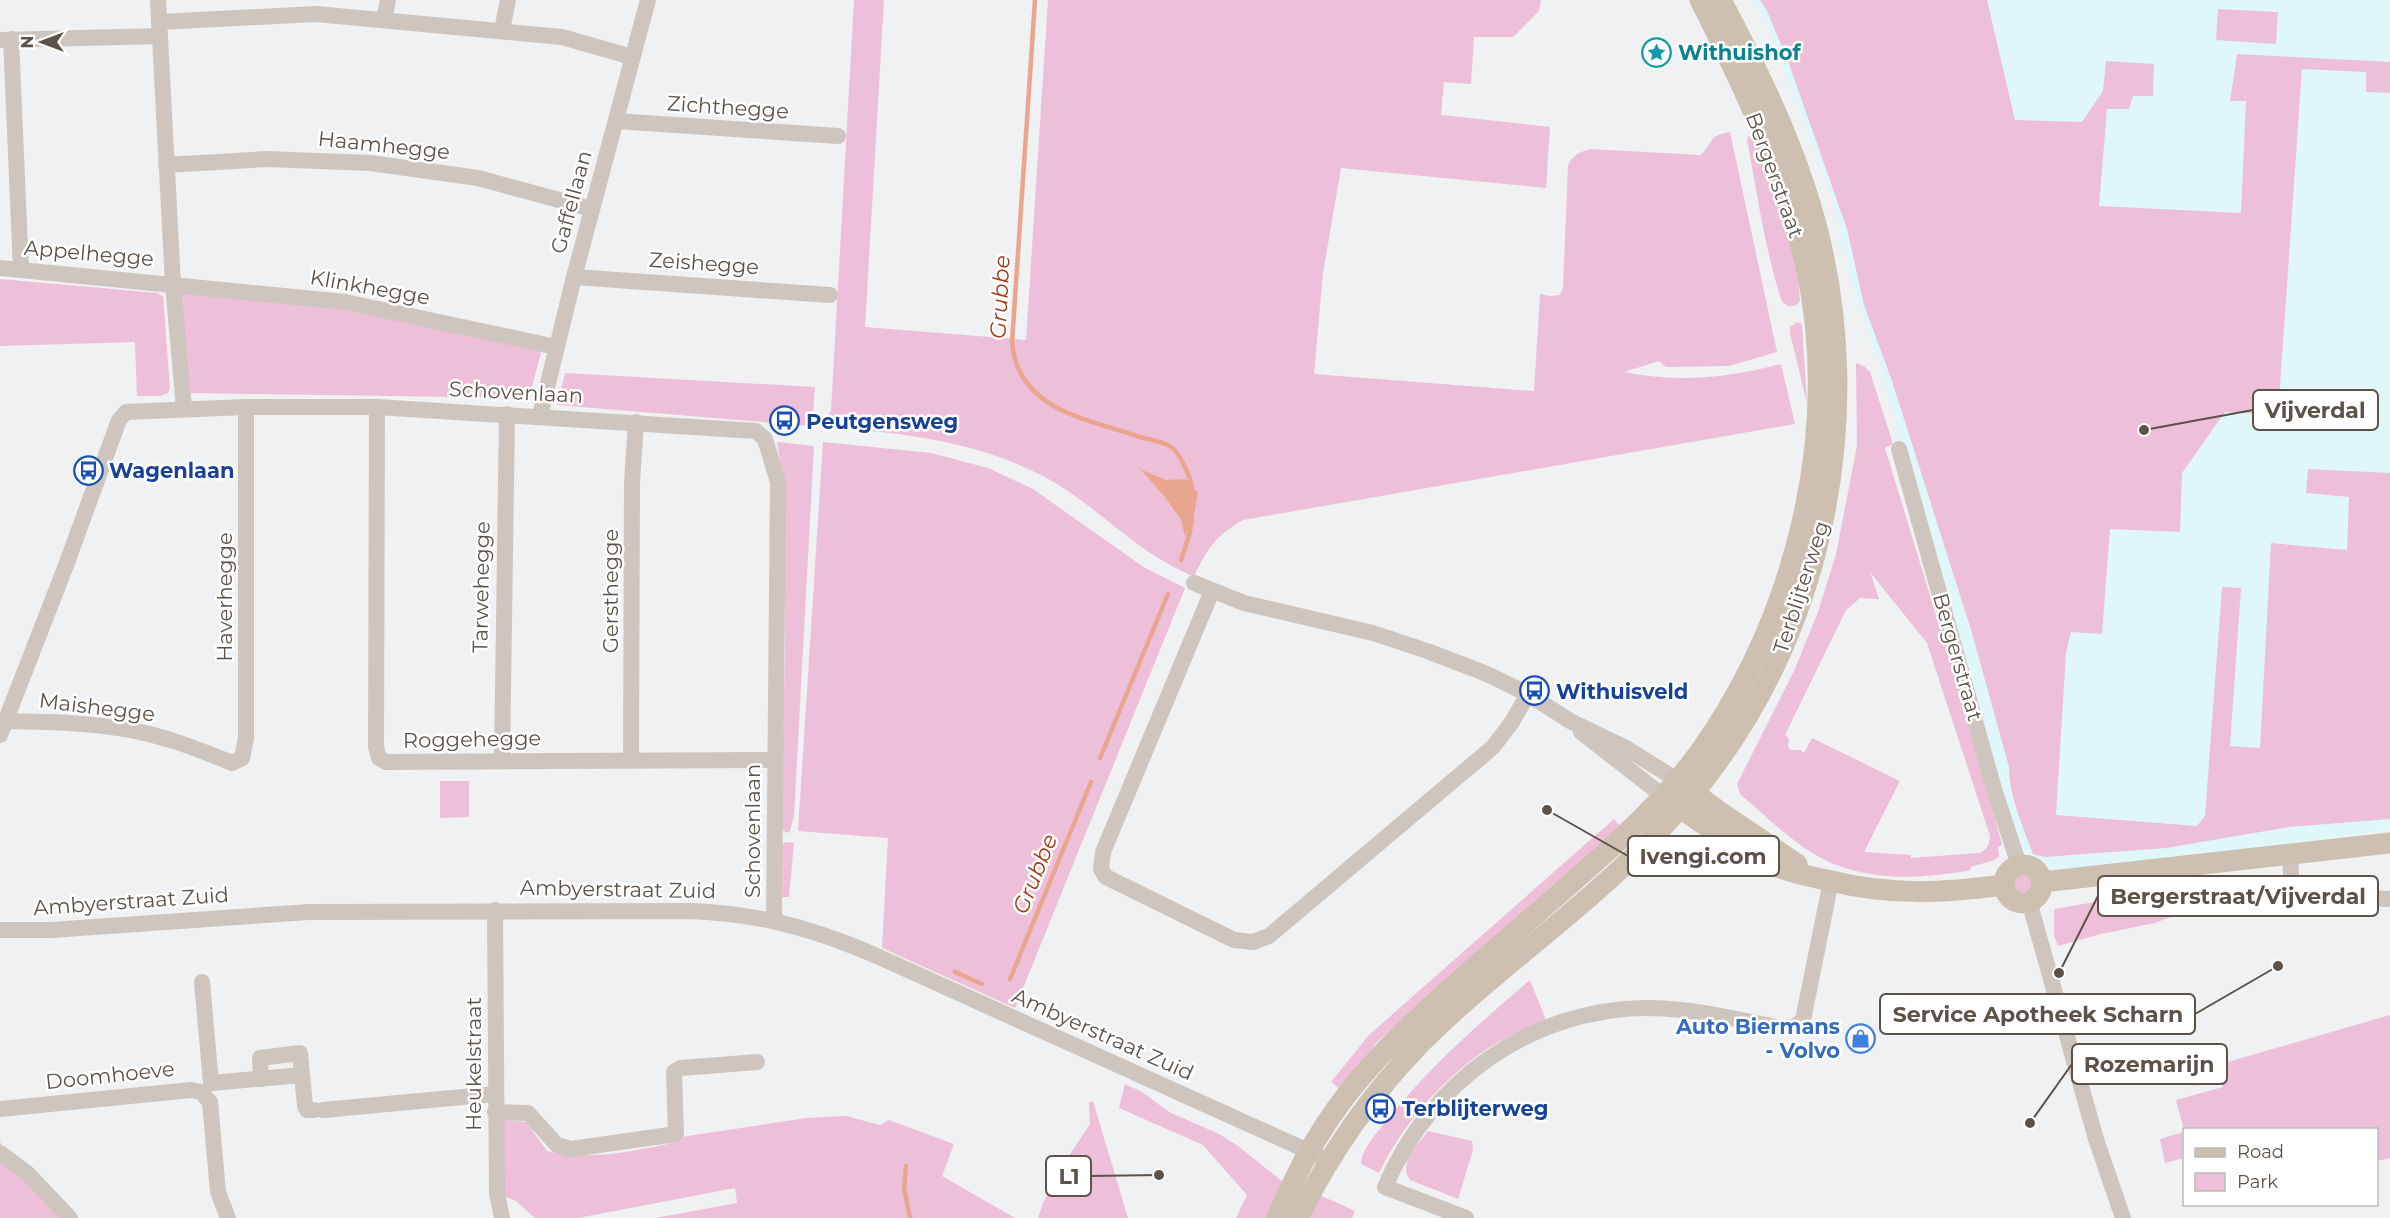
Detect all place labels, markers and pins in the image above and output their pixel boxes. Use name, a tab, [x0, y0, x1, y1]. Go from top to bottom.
place icon: Withuishof	[1641, 36, 1673, 68]
place label: Withuishof	[1678, 40, 1802, 65]
callout: Vijverdal	[2253, 390, 2378, 430]
bus stop icon: Peutgensweg	[769, 405, 801, 437]
place label: Peutgensweg	[806, 409, 958, 434]
bus stop icon: Wagenlaan	[72, 454, 104, 486]
place label: Wagenlaan	[109, 458, 235, 483]
bus stop icon: Withuisveld	[1519, 675, 1551, 707]
place label: Withuisveld	[1556, 679, 1688, 704]
callout: Ivengi.com	[1628, 836, 1779, 876]
callout: Bergerstraat/Vijverdal	[2098, 876, 2378, 916]
callout: Service Apotheek Scharn	[1880, 994, 2195, 1034]
place label: Auto Biermans - Volvo	[1675, 1014, 1840, 1063]
shop icon: Auto Biermans - Volvo	[1845, 1022, 1877, 1054]
callout: Rozemarijn	[2072, 1044, 2227, 1084]
bus stop icon: Terblijterweg	[1365, 1092, 1397, 1124]
place label: Terblijterweg	[1402, 1096, 1548, 1121]
callout: L1	[1046, 1156, 1091, 1196]

